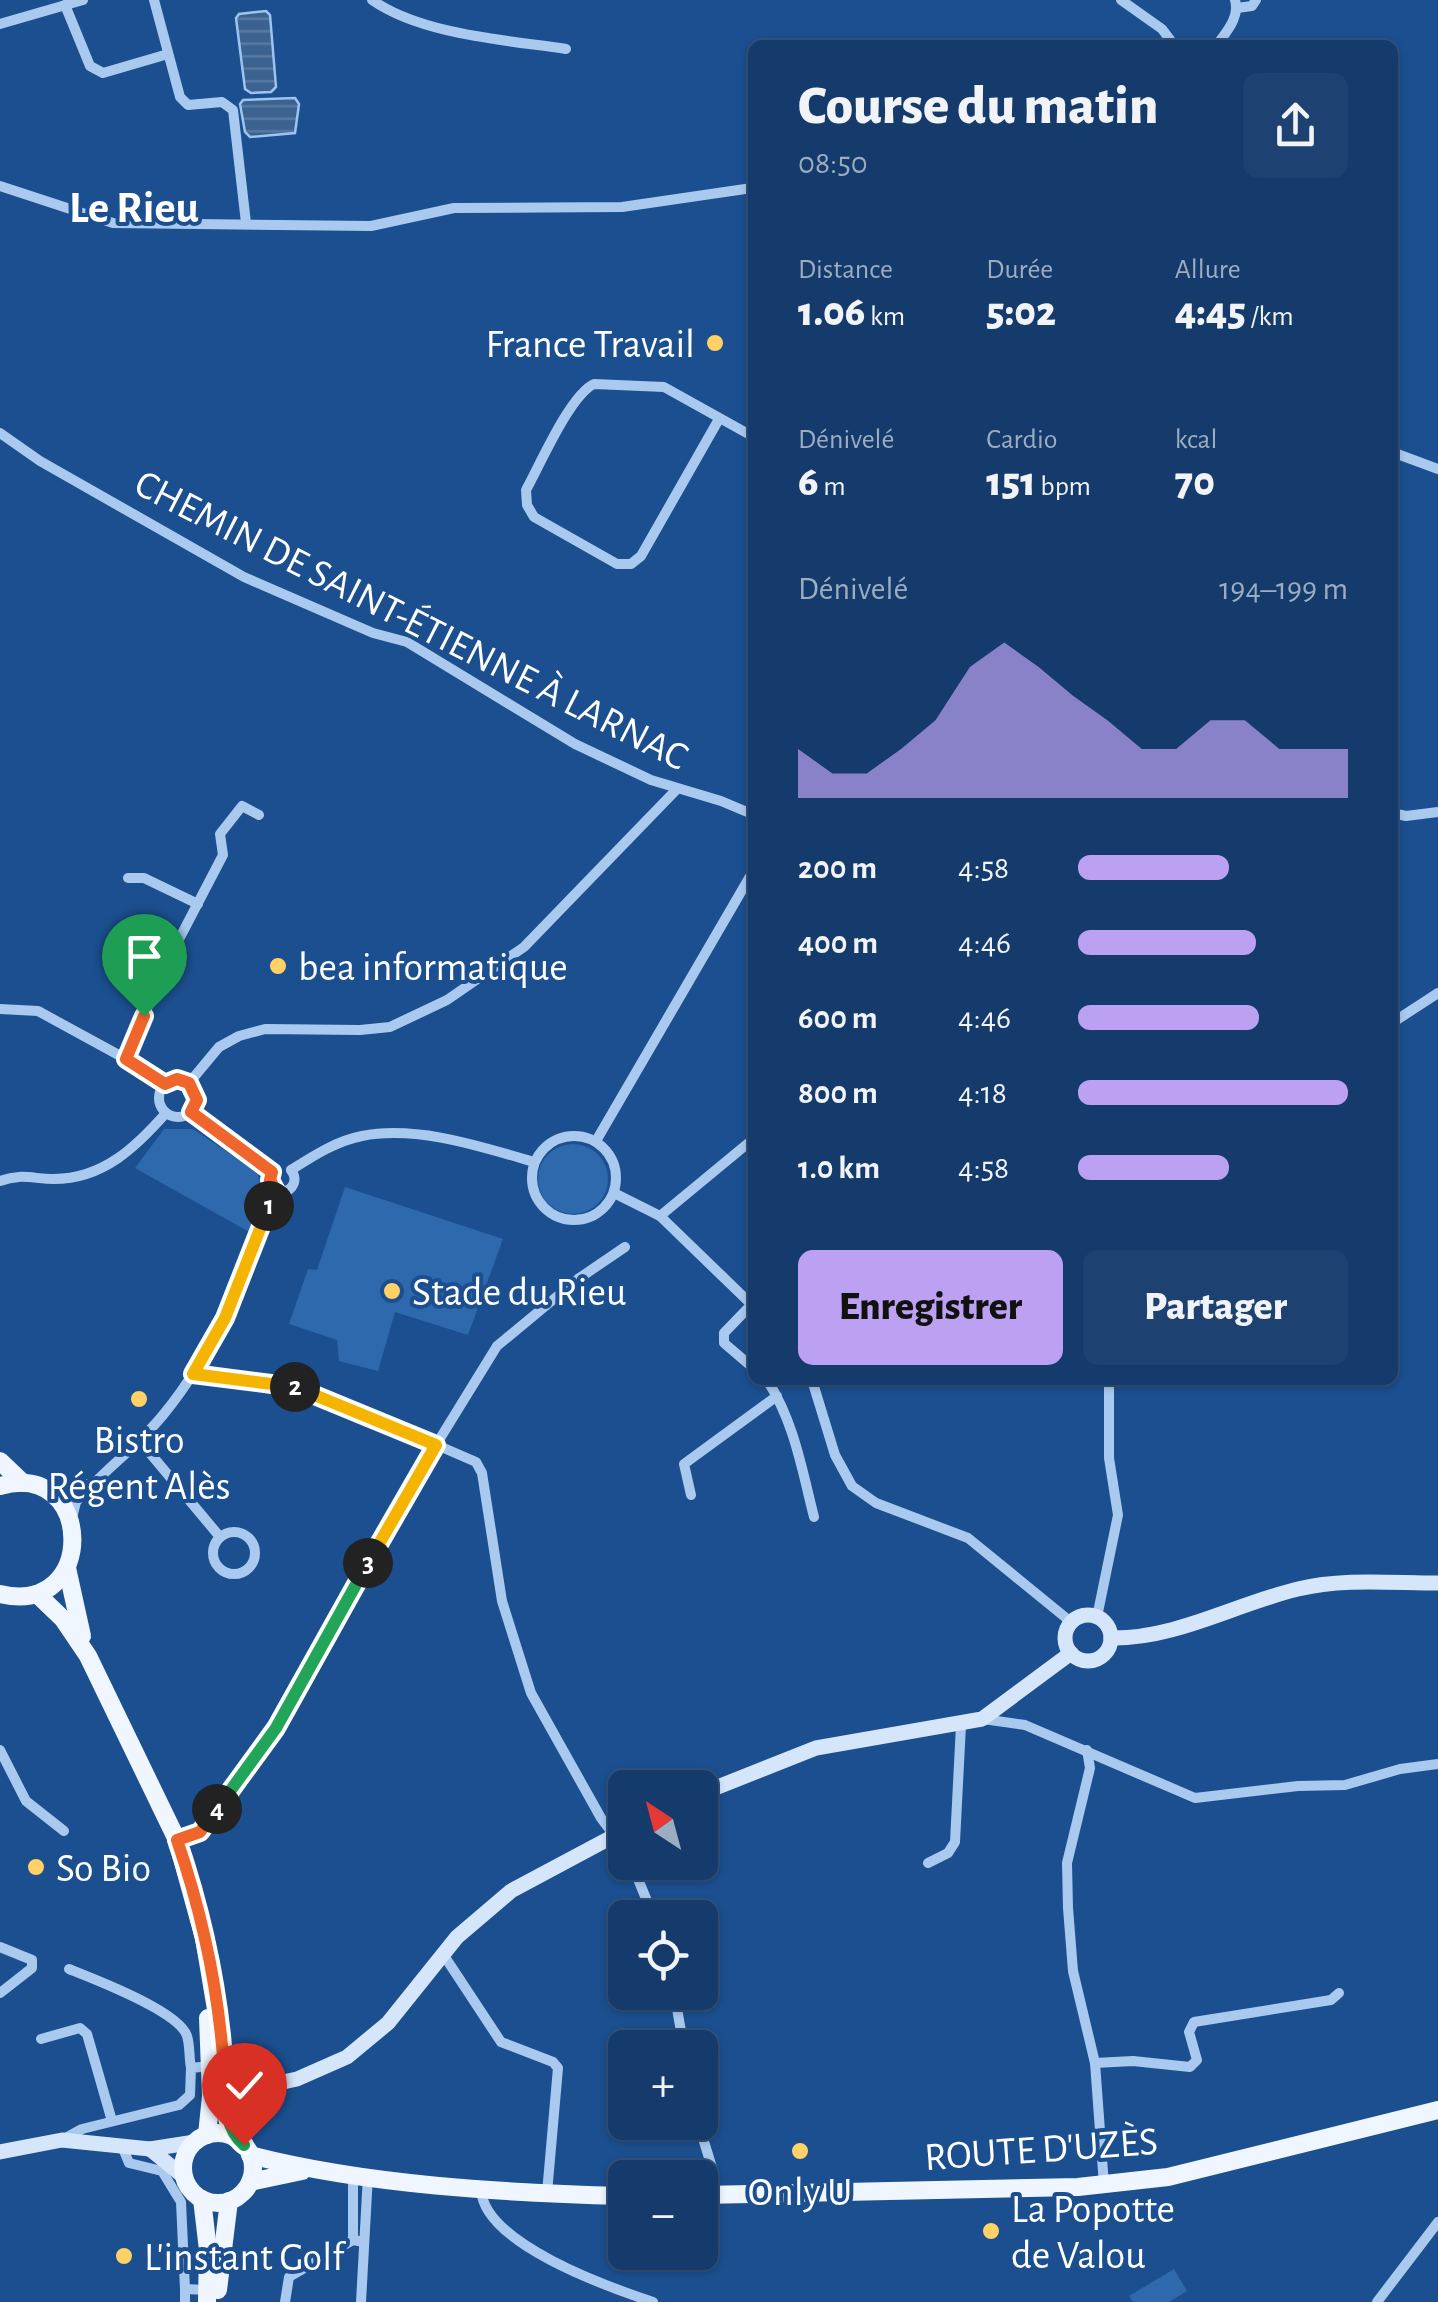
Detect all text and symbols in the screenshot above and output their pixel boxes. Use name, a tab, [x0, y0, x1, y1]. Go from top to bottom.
button: share	[1243, 73, 1348, 178]
text: Course du matin	[798, 79, 1158, 134]
text: 08:50	[798, 147, 868, 179]
district label: Le Rieu	[69, 186, 199, 231]
text: Distance	[798, 256, 893, 284]
text: Durée	[986, 256, 1053, 284]
text: Allure	[1175, 256, 1241, 284]
text: 1.06	[798, 291, 865, 333]
text: 5:02	[986, 291, 1056, 333]
text: 4:45	[1175, 291, 1246, 333]
text: km	[865, 303, 905, 331]
text: /km	[1246, 303, 1294, 331]
place label: France Travail	[486, 325, 695, 365]
marker: France Travail	[704, 332, 726, 354]
text: Dénivelé	[798, 426, 894, 454]
text: Cardio	[986, 426, 1058, 454]
text: kcal	[1175, 426, 1217, 454]
street label: CHEMIN DE SAINT-ÉTIENNE À LARNAC	[128, 460, 696, 778]
text: 6	[798, 461, 819, 503]
text: 151	[986, 461, 1036, 503]
text: 70	[1175, 461, 1215, 503]
text: m	[819, 473, 846, 501]
text: bpm	[1036, 473, 1091, 501]
text: Dénivelé	[798, 573, 908, 605]
text: 194–199 m	[1219, 573, 1348, 605]
text: 200 m	[798, 852, 877, 884]
text: 4:58	[958, 852, 1009, 884]
pin	[102, 914, 187, 1017]
text: 400 m	[798, 927, 878, 959]
text: 4:46	[958, 927, 1011, 959]
icon: arrive	[117, 929, 172, 984]
place label: bea informatique	[298, 948, 568, 988]
marker: bea informatique	[267, 955, 289, 977]
text: 600 m	[798, 1002, 877, 1034]
text: 4:46	[958, 1002, 1011, 1034]
text: 800 m	[798, 1077, 878, 1109]
text: 4:18	[958, 1077, 1007, 1109]
text: 1.0 km	[798, 1152, 880, 1184]
text: 4:58	[958, 1152, 1009, 1184]
pin: 1	[244, 1181, 294, 1231]
text: 1	[264, 1192, 274, 1220]
button: Enregistrer	[798, 1250, 1063, 1365]
button: Partager	[1083, 1250, 1348, 1365]
place label: Stade du Rieu	[412, 1273, 626, 1313]
marker: Stade du Rieu	[381, 1280, 403, 1302]
pin: 2	[270, 1362, 320, 1412]
text: 2	[288, 1373, 302, 1401]
marker: Bistro Régent Alès	[128, 1388, 150, 1410]
place label: Bistro Régent Alès	[48, 1421, 230, 1507]
pin: 3	[343, 1538, 393, 1588]
text: 3	[362, 1549, 374, 1577]
north arrow	[608, 1770, 718, 1880]
map controls	[608, 1770, 718, 2270]
pin: 4	[192, 1784, 242, 1834]
text: 4	[210, 1795, 224, 1823]
place label: So Bio	[56, 1849, 151, 1889]
marker: So Bio	[25, 1856, 47, 1878]
button: locate	[608, 1900, 718, 2010]
button: +	[608, 2030, 718, 2140]
pin	[202, 2043, 287, 2146]
icon: check	[217, 2058, 272, 2113]
street label: ROUTE D'UZÈS	[923, 2118, 1159, 2178]
marker: Only U	[789, 2140, 811, 2162]
button: −	[608, 2160, 718, 2270]
place label: Only U	[748, 2173, 852, 2213]
place label: La Popotte de Valou	[1011, 2190, 1175, 2276]
marker: La Popotte de Valou	[980, 2220, 1002, 2242]
place label: L'instant Golf	[144, 2238, 346, 2278]
marker: L'instant Golf	[113, 2245, 135, 2267]

